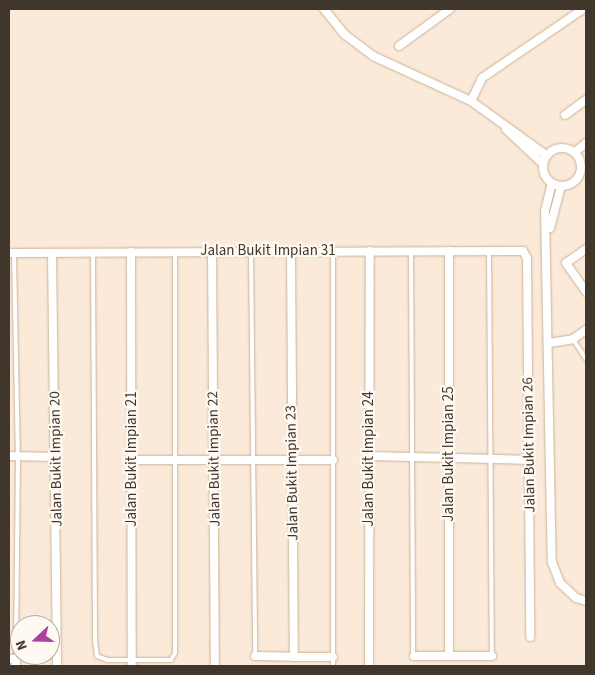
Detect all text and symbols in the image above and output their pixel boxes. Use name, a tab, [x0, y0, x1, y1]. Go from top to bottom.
street label: Jalan Bukit Impian 31	[200, 242, 336, 260]
street label: Jalan Bukit Impian 26	[519, 377, 539, 513]
street label: Jalan Bukit Impian 25	[440, 386, 458, 522]
street label: Jalan Bukit Impian 20	[46, 391, 66, 527]
street label: Jalan Bukit Impian 21	[123, 391, 141, 527]
street label: Jalan Bukit Impian 22	[204, 391, 224, 527]
street label: Jalan Bukit Impian 24	[360, 391, 378, 527]
street label: Jalan Bukit Impian 23	[282, 405, 302, 541]
north arrow	[10, 615, 60, 665]
text: N	[11, 637, 33, 653]

